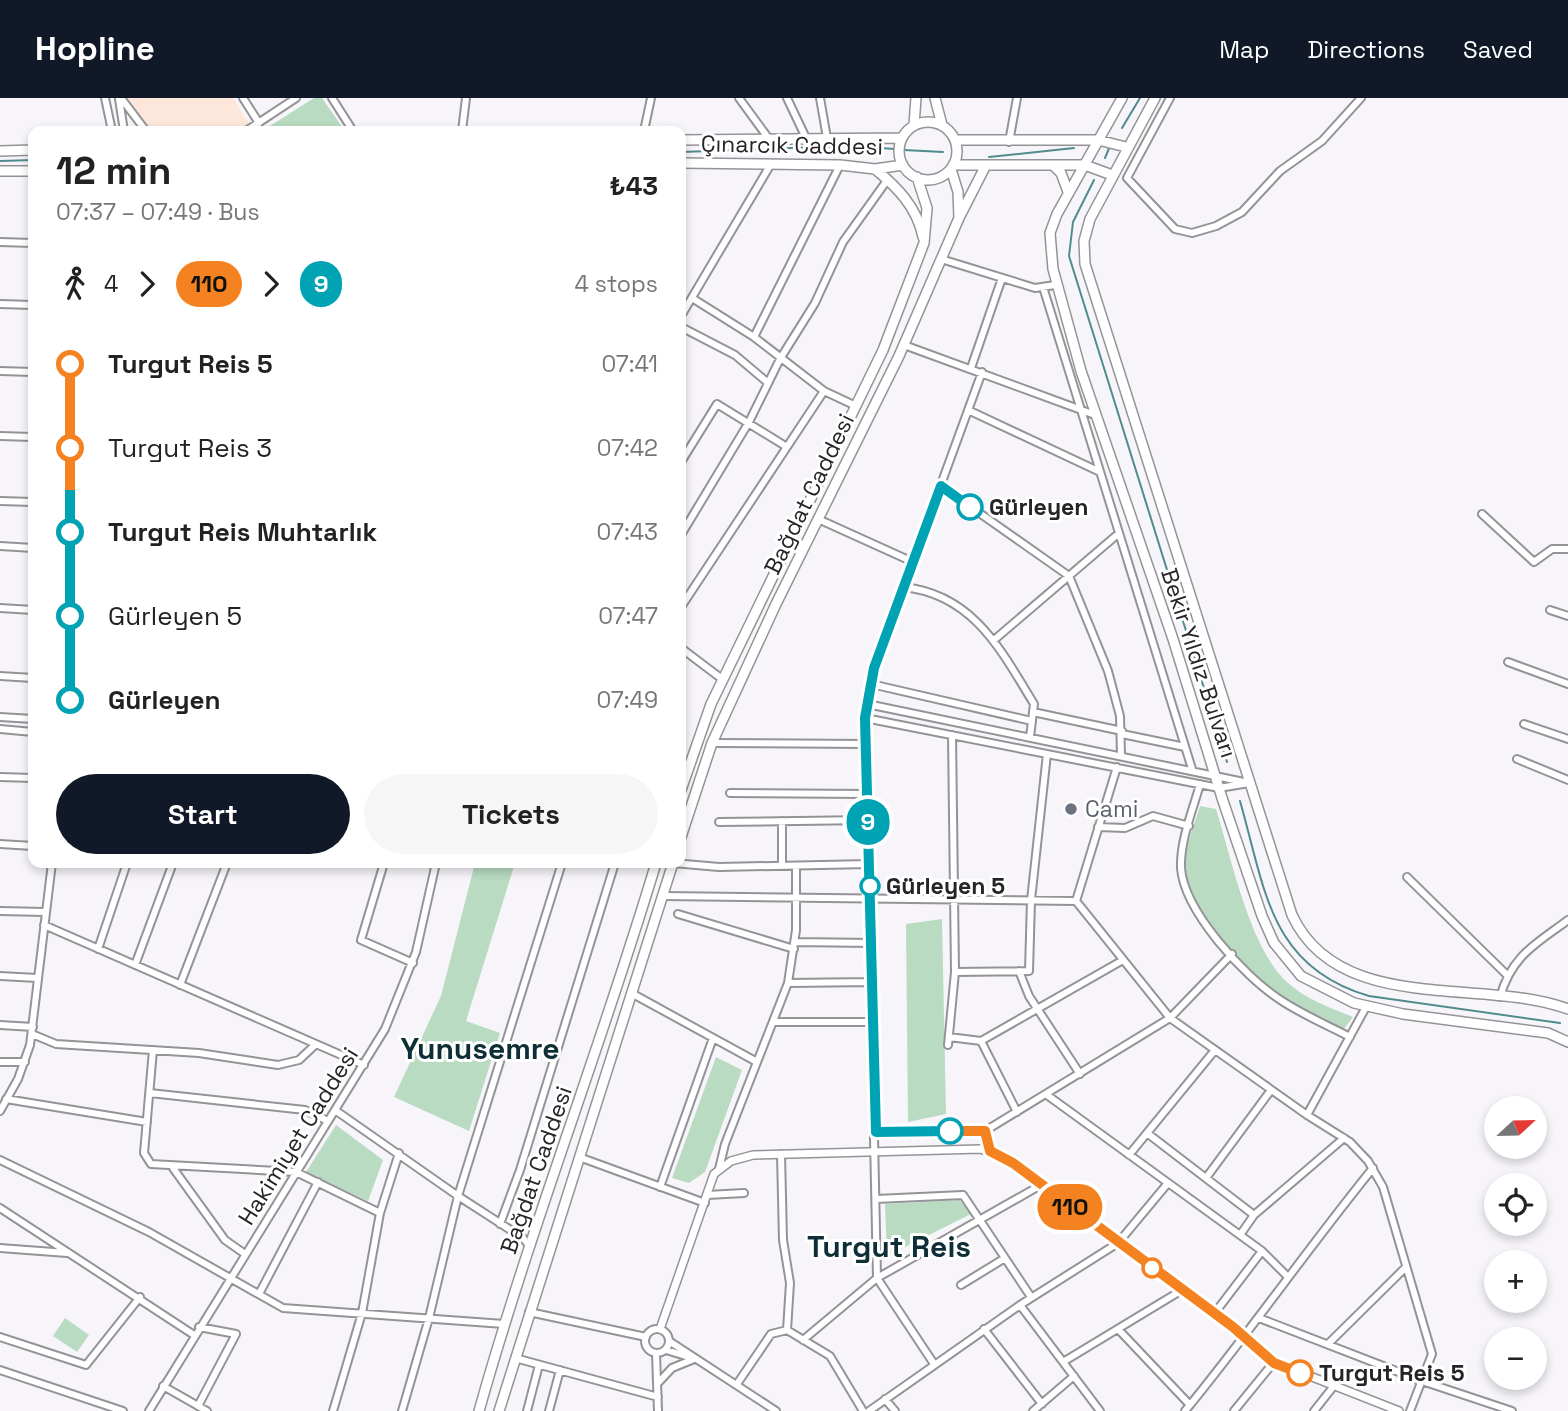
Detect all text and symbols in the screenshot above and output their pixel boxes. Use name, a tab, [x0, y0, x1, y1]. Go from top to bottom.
text: Hopline	[35, 28, 155, 70]
text: Map	[1219, 34, 1269, 65]
text: Directions	[1307, 34, 1425, 65]
text: Saved	[1463, 34, 1533, 65]
street label: Çınarcık Caddesi	[701, 128, 883, 162]
text: 12 min	[56, 147, 171, 195]
text: ₺43	[610, 169, 658, 203]
text: 07:37 – 07:49 · Bus	[56, 197, 260, 227]
icon: walk	[56, 265, 94, 303]
icon: forward	[128, 265, 166, 303]
icon: forward	[252, 265, 290, 303]
text: 110	[190, 268, 228, 299]
text: 9	[314, 268, 328, 299]
text: 4	[104, 269, 118, 299]
text: 4 stops	[575, 269, 658, 299]
text: Turgut Reis 5	[108, 347, 273, 381]
text: 07:41	[601, 349, 658, 379]
street label: Bağdat Caddesi	[757, 409, 861, 579]
text: Turgut Reis 3	[108, 431, 272, 465]
text: 07:42	[597, 433, 658, 463]
place label: Gürleyen	[989, 492, 1089, 522]
marker: Gürleyen	[957, 494, 983, 520]
text: Turgut Reis Muhtarlık	[108, 515, 377, 549]
text: 07:43	[597, 517, 658, 547]
street label: Bekir Yıldız Bulvarı	[1154, 564, 1244, 762]
text: Gürleyen 5	[108, 599, 242, 633]
text: 07:47	[598, 601, 658, 631]
text: Gürleyen	[108, 683, 220, 717]
text: 07:49	[596, 685, 658, 715]
button: Start	[56, 774, 350, 854]
button: Tickets	[364, 774, 658, 854]
place label: Cami	[1085, 794, 1138, 824]
line badge: 9	[845, 799, 891, 845]
marker: Cami	[1063, 801, 1079, 817]
text: 9	[861, 806, 875, 837]
place label: Gürleyen 5	[886, 871, 1005, 901]
marker: Gürleyen 5	[860, 876, 880, 896]
district label: Yunusemre	[401, 1029, 559, 1068]
street label: Hakimiyet Caddesi	[231, 1041, 365, 1231]
street label: Bağdat Caddesi	[493, 1082, 579, 1258]
north arrow	[1484, 1096, 1547, 1158]
map controls	[1484, 1096, 1547, 1390]
unlabelled marker	[937, 1118, 963, 1144]
button: locate	[1484, 1173, 1547, 1236]
line badge: 110	[1030, 1184, 1110, 1230]
text: 110	[1051, 1191, 1089, 1222]
district label: Turgut Reis	[807, 1227, 971, 1266]
button: +	[1484, 1250, 1547, 1313]
unlabelled marker	[1142, 1258, 1162, 1278]
button: −	[1484, 1327, 1547, 1390]
place label: Turgut Reis 5	[1319, 1358, 1465, 1388]
marker: Turgut Reis 5	[1287, 1360, 1313, 1386]

